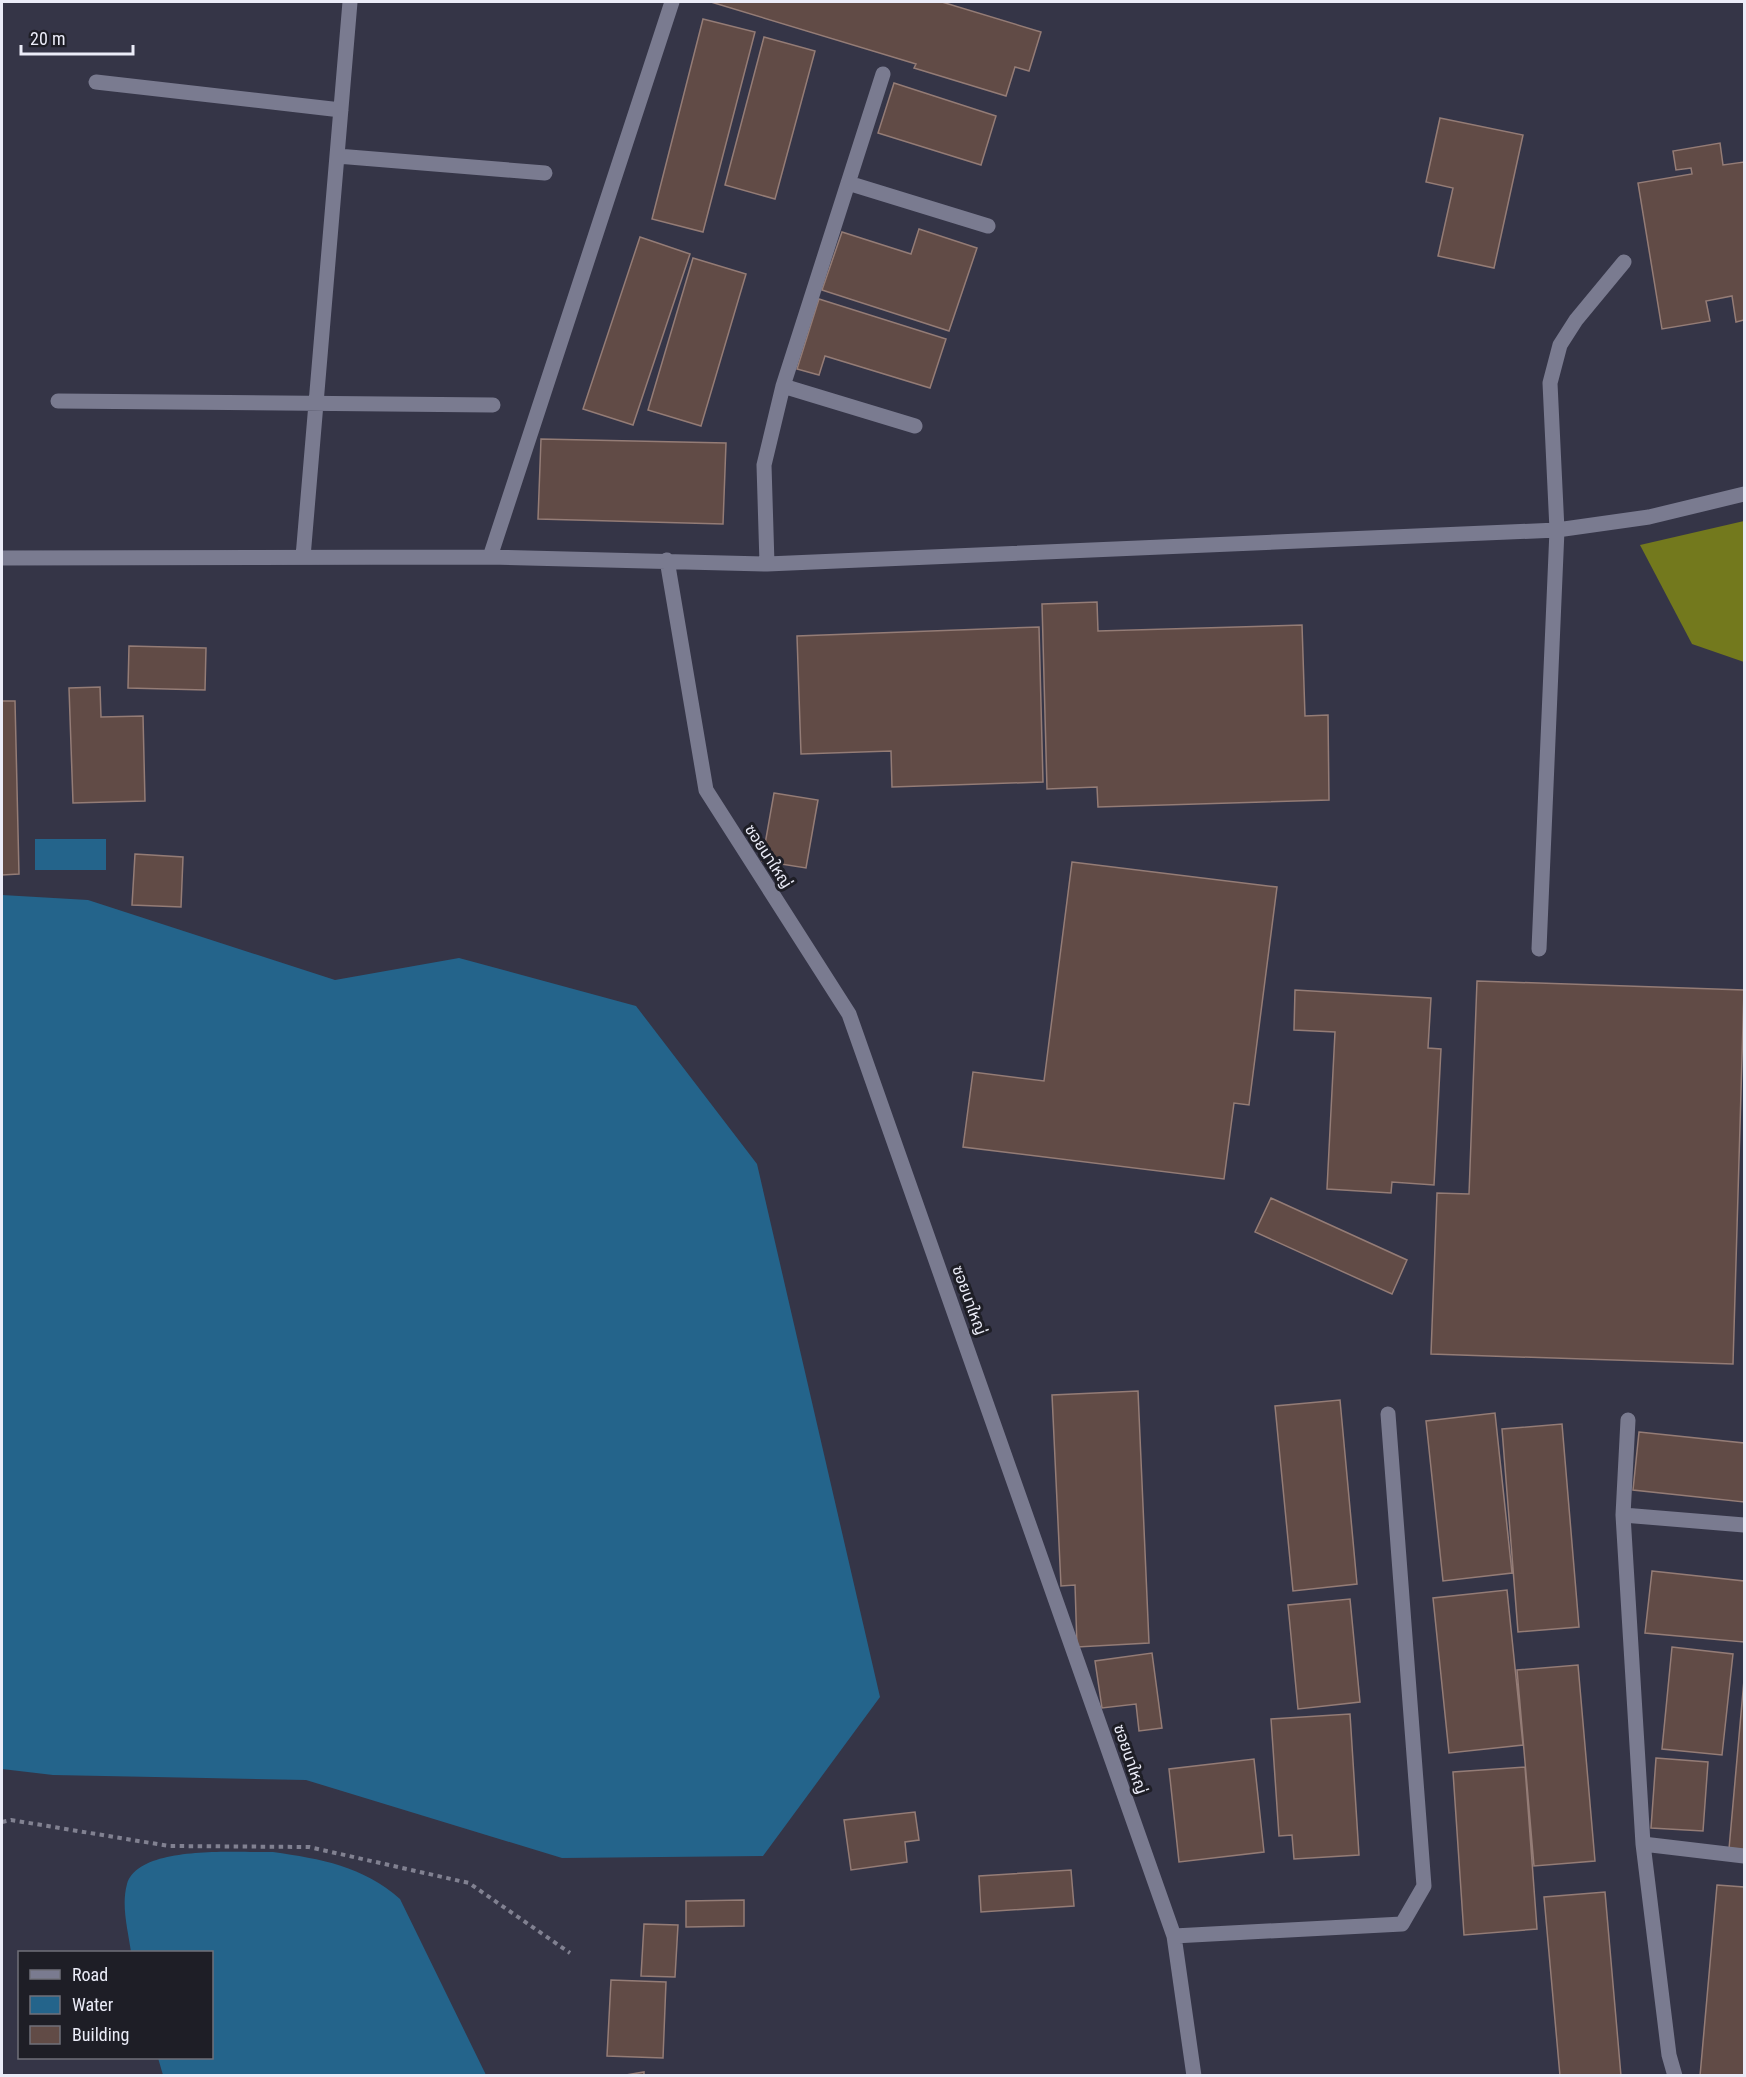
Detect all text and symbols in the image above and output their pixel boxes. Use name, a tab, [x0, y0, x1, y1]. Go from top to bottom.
scale bar	[21, 18, 134, 56]
text: 20 m	[30, 28, 65, 49]
street label: ซอยนาใหญ่	[741, 821, 796, 892]
street label: ซอยนาใหญ่	[948, 1263, 991, 1337]
street label: ซอยนาใหญ่	[1110, 1722, 1151, 1797]
legend	[18, 1951, 213, 2059]
text: Road	[72, 1964, 108, 1985]
text: Water	[72, 1994, 114, 2015]
text: Building	[72, 2024, 129, 2045]

